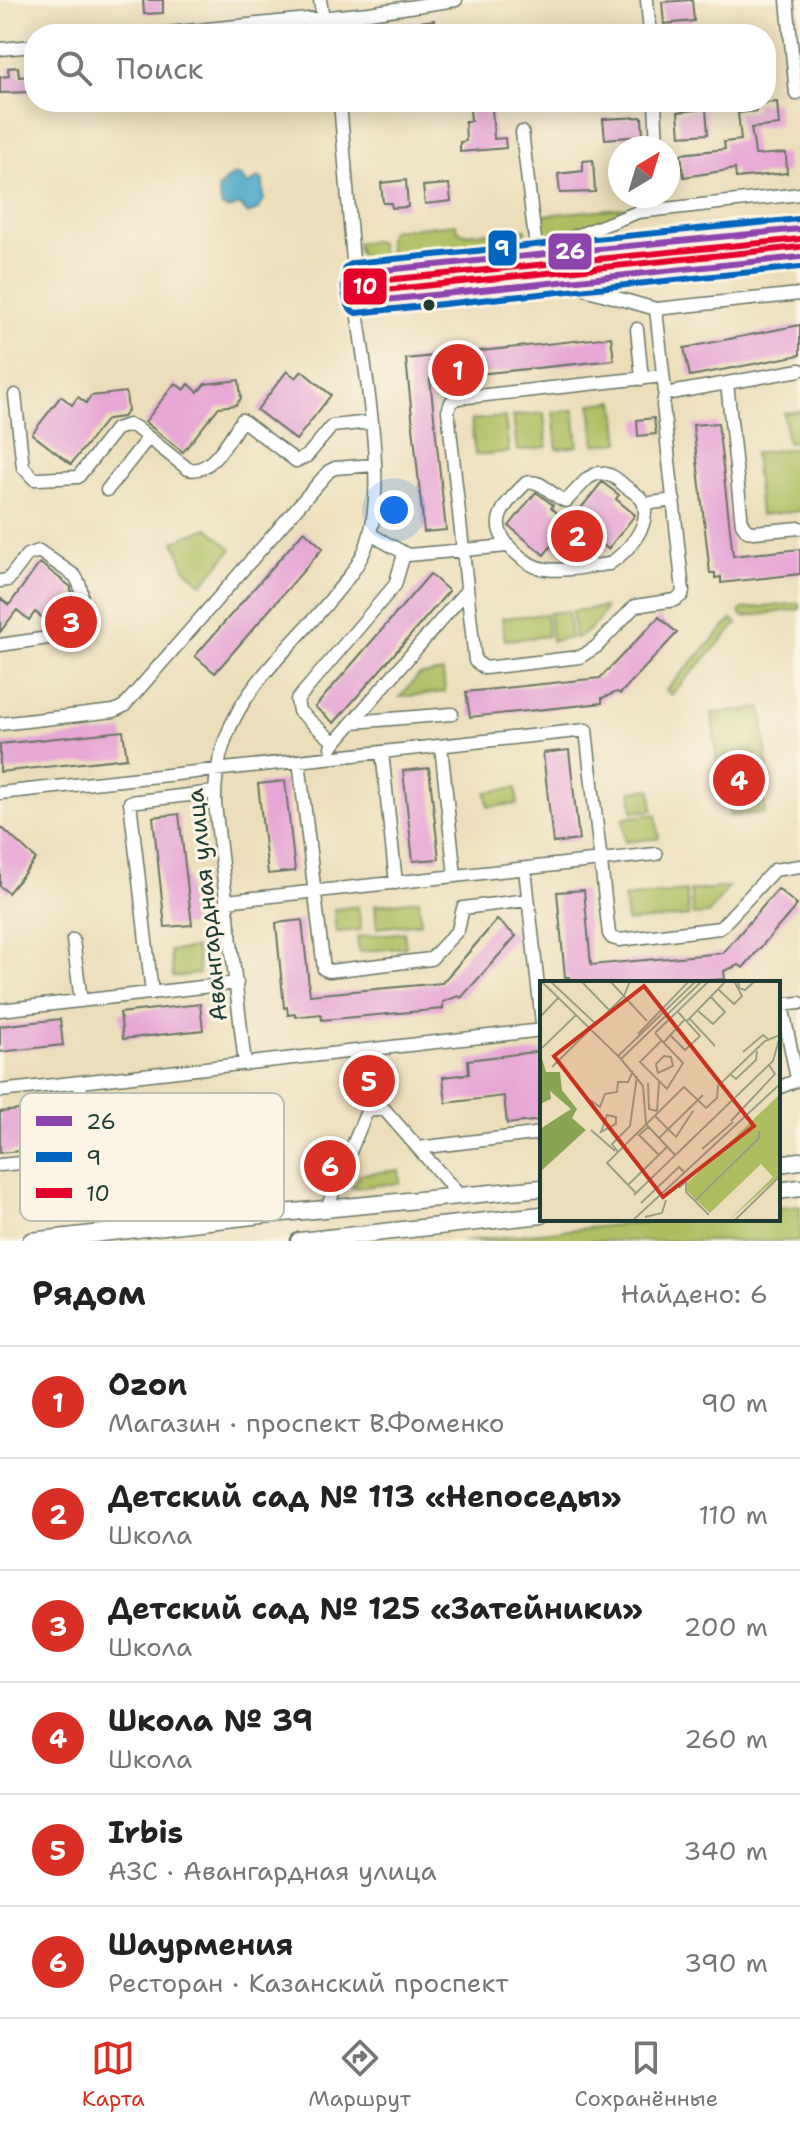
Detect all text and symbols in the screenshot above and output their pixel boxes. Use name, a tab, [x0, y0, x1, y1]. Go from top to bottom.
search box	[24, 24, 776, 112]
icon: search	[52, 46, 96, 90]
text: Поиск	[116, 48, 204, 89]
north arrow	[608, 136, 680, 208]
line badge: 9	[487, 229, 518, 267]
line badge: 26	[547, 232, 593, 271]
text: 9	[494, 234, 510, 263]
text: 26	[555, 237, 585, 266]
line badge: 10	[342, 267, 388, 306]
text: 10	[353, 272, 377, 301]
unlabelled marker	[421, 297, 437, 313]
pin: 1	[432, 340, 484, 400]
your location	[374, 490, 414, 530]
pin: 2	[551, 506, 603, 566]
pin: 3	[45, 592, 97, 652]
pin: 4	[713, 750, 765, 810]
street label: Авангардная улица	[179, 787, 235, 1023]
inset map	[540, 981, 780, 1221]
pin: 5	[343, 1051, 395, 1111]
legend	[20, 1093, 284, 1221]
text: 26	[86, 1107, 116, 1136]
pin: 6	[304, 1136, 356, 1196]
text: 9	[86, 1143, 101, 1172]
text: 10	[86, 1179, 110, 1208]
text: Рядом	[32, 1270, 146, 1316]
text: Найдено: 6	[621, 1276, 768, 1311]
text: Ozon	[108, 1364, 187, 1405]
text: 1	[52, 1385, 64, 1420]
text: 90 m	[701, 1385, 768, 1420]
text: Магазин · проспект В.Фоменко	[108, 1405, 505, 1440]
text: Детский сад № 113 «Непоседы»	[108, 1476, 622, 1517]
text: 2	[49, 1497, 67, 1532]
text: 110 m	[698, 1497, 768, 1532]
text: Школа	[108, 1517, 192, 1552]
text: Детский сад № 125 «Затейники»	[108, 1588, 643, 1629]
text: 3	[49, 1609, 67, 1644]
text: 200 m	[683, 1609, 768, 1644]
text: Школа	[108, 1629, 192, 1664]
text: Школа № 39	[108, 1700, 313, 1741]
text: 4	[49, 1721, 67, 1756]
text: 260 m	[684, 1721, 768, 1756]
text: Школа	[108, 1741, 192, 1776]
text: Irbis	[108, 1812, 183, 1853]
text: 5	[50, 1833, 66, 1868]
text: 340 m	[683, 1833, 768, 1868]
text: АЗС · Авангардная улица	[108, 1853, 437, 1888]
text: Шаурмения	[108, 1924, 294, 1965]
text: 6	[49, 1945, 67, 1980]
text: 390 m	[684, 1945, 768, 1980]
text: Ресторан · Казанский проспект	[108, 1965, 508, 2000]
tab: Карта	[82, 2036, 145, 2113]
tab: Маршрут	[308, 2036, 411, 2113]
tab: Сохранённые	[575, 2036, 718, 2113]

